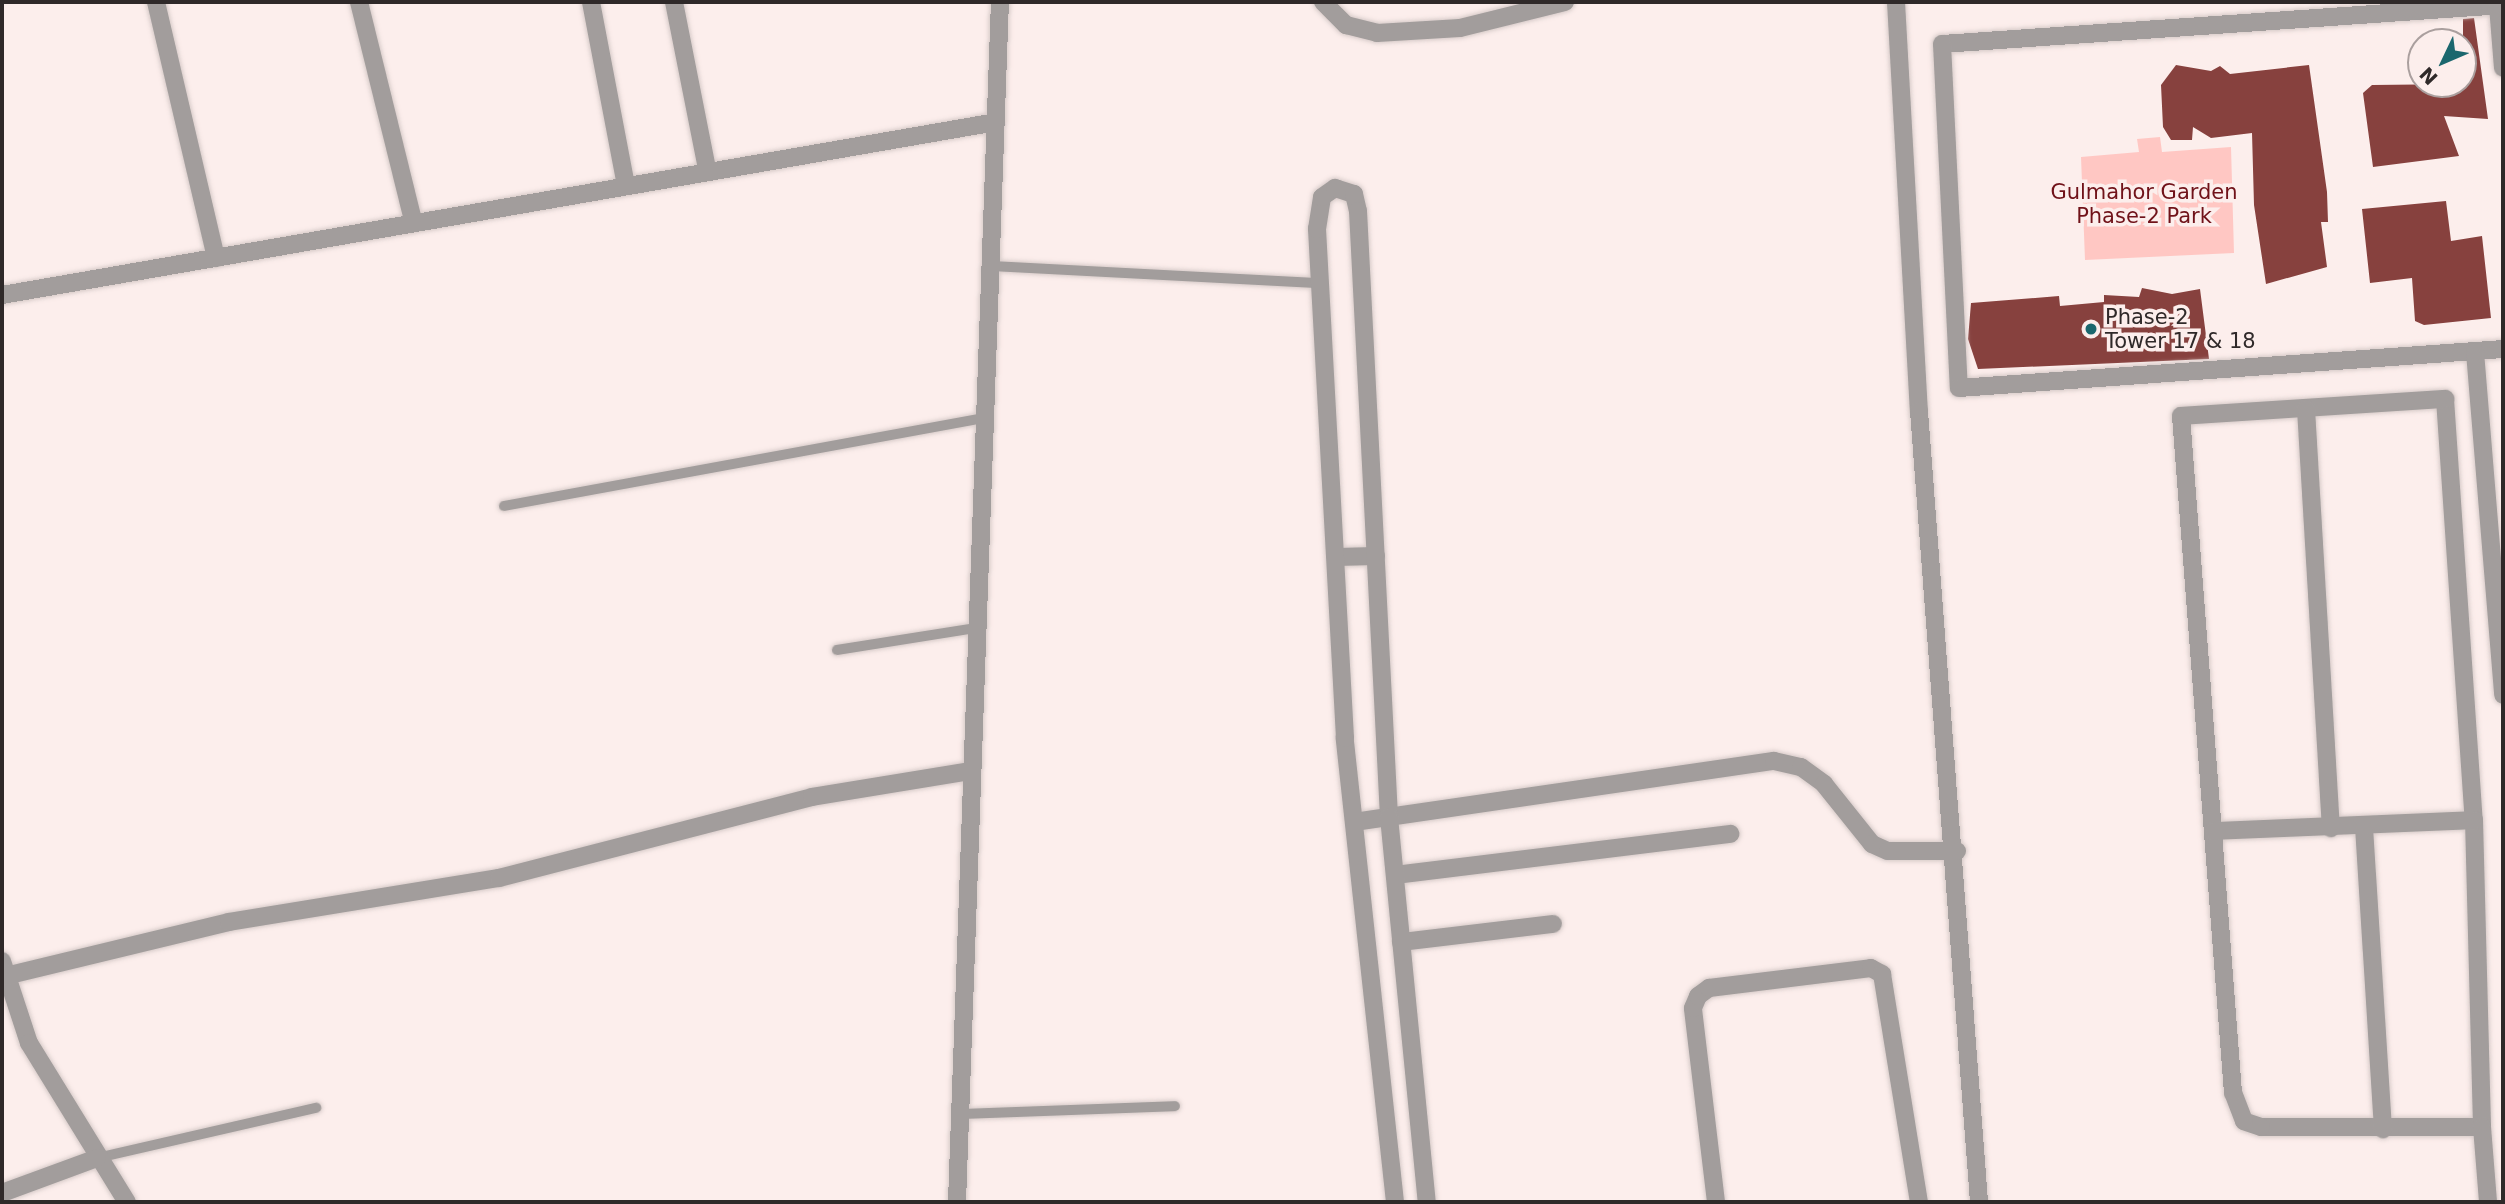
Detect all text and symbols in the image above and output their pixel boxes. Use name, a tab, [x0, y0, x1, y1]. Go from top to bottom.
north arrow	[2407, 28, 2477, 98]
text: N	[2415, 63, 2442, 90]
park label: Gulmahor Garden Phase-2 Park	[2050, 179, 2238, 229]
place label: Phase-2 Tower 17 & 18	[2105, 304, 2256, 354]
marker: Phase-2 Tower 17 & 18	[2083, 321, 2099, 337]

